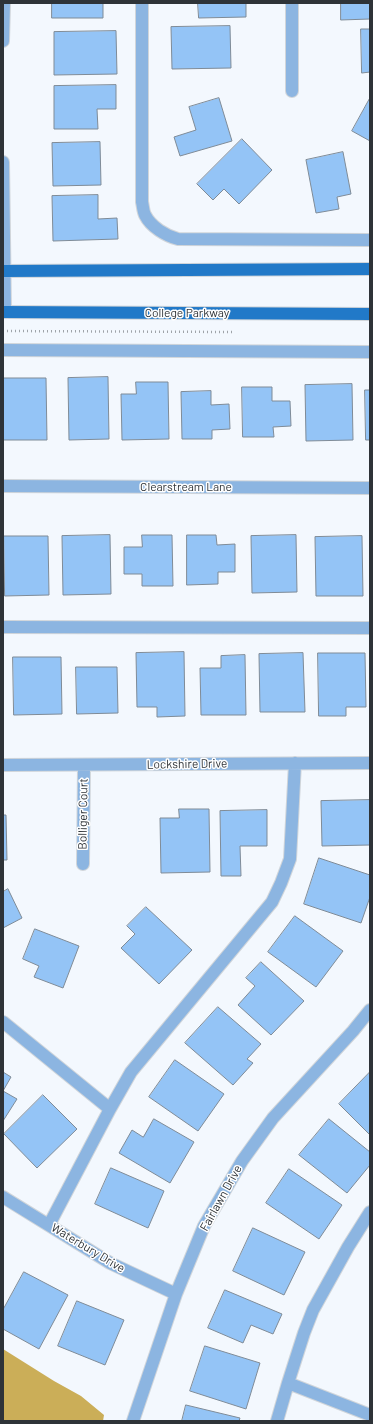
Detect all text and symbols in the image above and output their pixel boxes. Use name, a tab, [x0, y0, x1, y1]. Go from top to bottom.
street label: College Parkway	[145, 306, 229, 320]
street label: Clearstream Lane	[140, 480, 232, 494]
street label: Lockshire Drive	[147, 756, 227, 772]
street label: Bolliger Court	[75, 778, 91, 850]
street label: Fairlawn Drive	[197, 1163, 245, 1233]
street label: Waterbury Drive	[49, 1220, 127, 1276]

